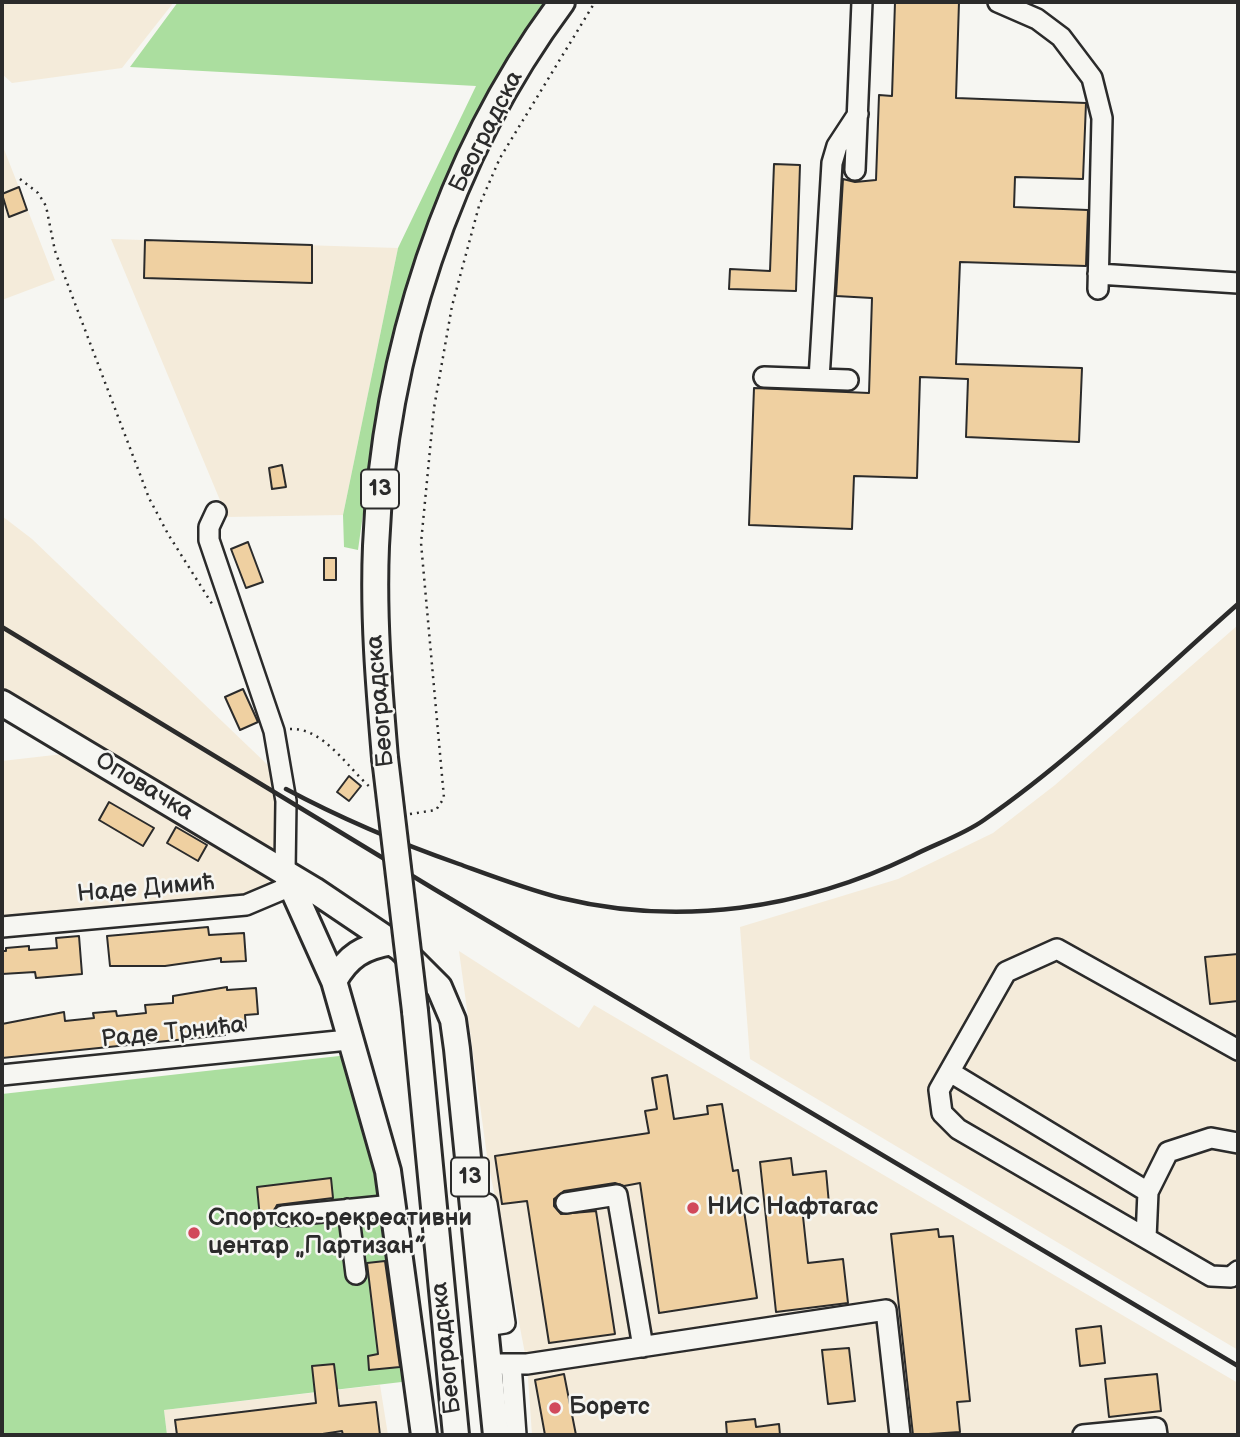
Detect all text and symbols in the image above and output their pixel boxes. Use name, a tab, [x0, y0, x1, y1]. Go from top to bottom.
street label: Београдска	[444, 66, 530, 198]
road number: 13	[361, 470, 399, 509]
street label: Београдска	[361, 634, 401, 768]
street label: Оповачка	[90, 746, 198, 828]
street label: Наде Димић	[76, 869, 216, 909]
street label: Раде Трнића	[100, 1011, 246, 1055]
road number: 13	[451, 1158, 489, 1196]
place label: НИС Нафтагас	[707, 1194, 878, 1222]
marker: НИС Нафтагас	[685, 1200, 701, 1216]
place label: Спортско-рекреативни центар „Партизан”	[208, 1205, 472, 1261]
marker: Спортско-рекреативни центар „Партизан”	[186, 1225, 202, 1241]
street label: Београдска	[426, 1281, 468, 1415]
place label: Боретс	[569, 1394, 650, 1422]
marker: Боретс	[547, 1400, 563, 1416]

